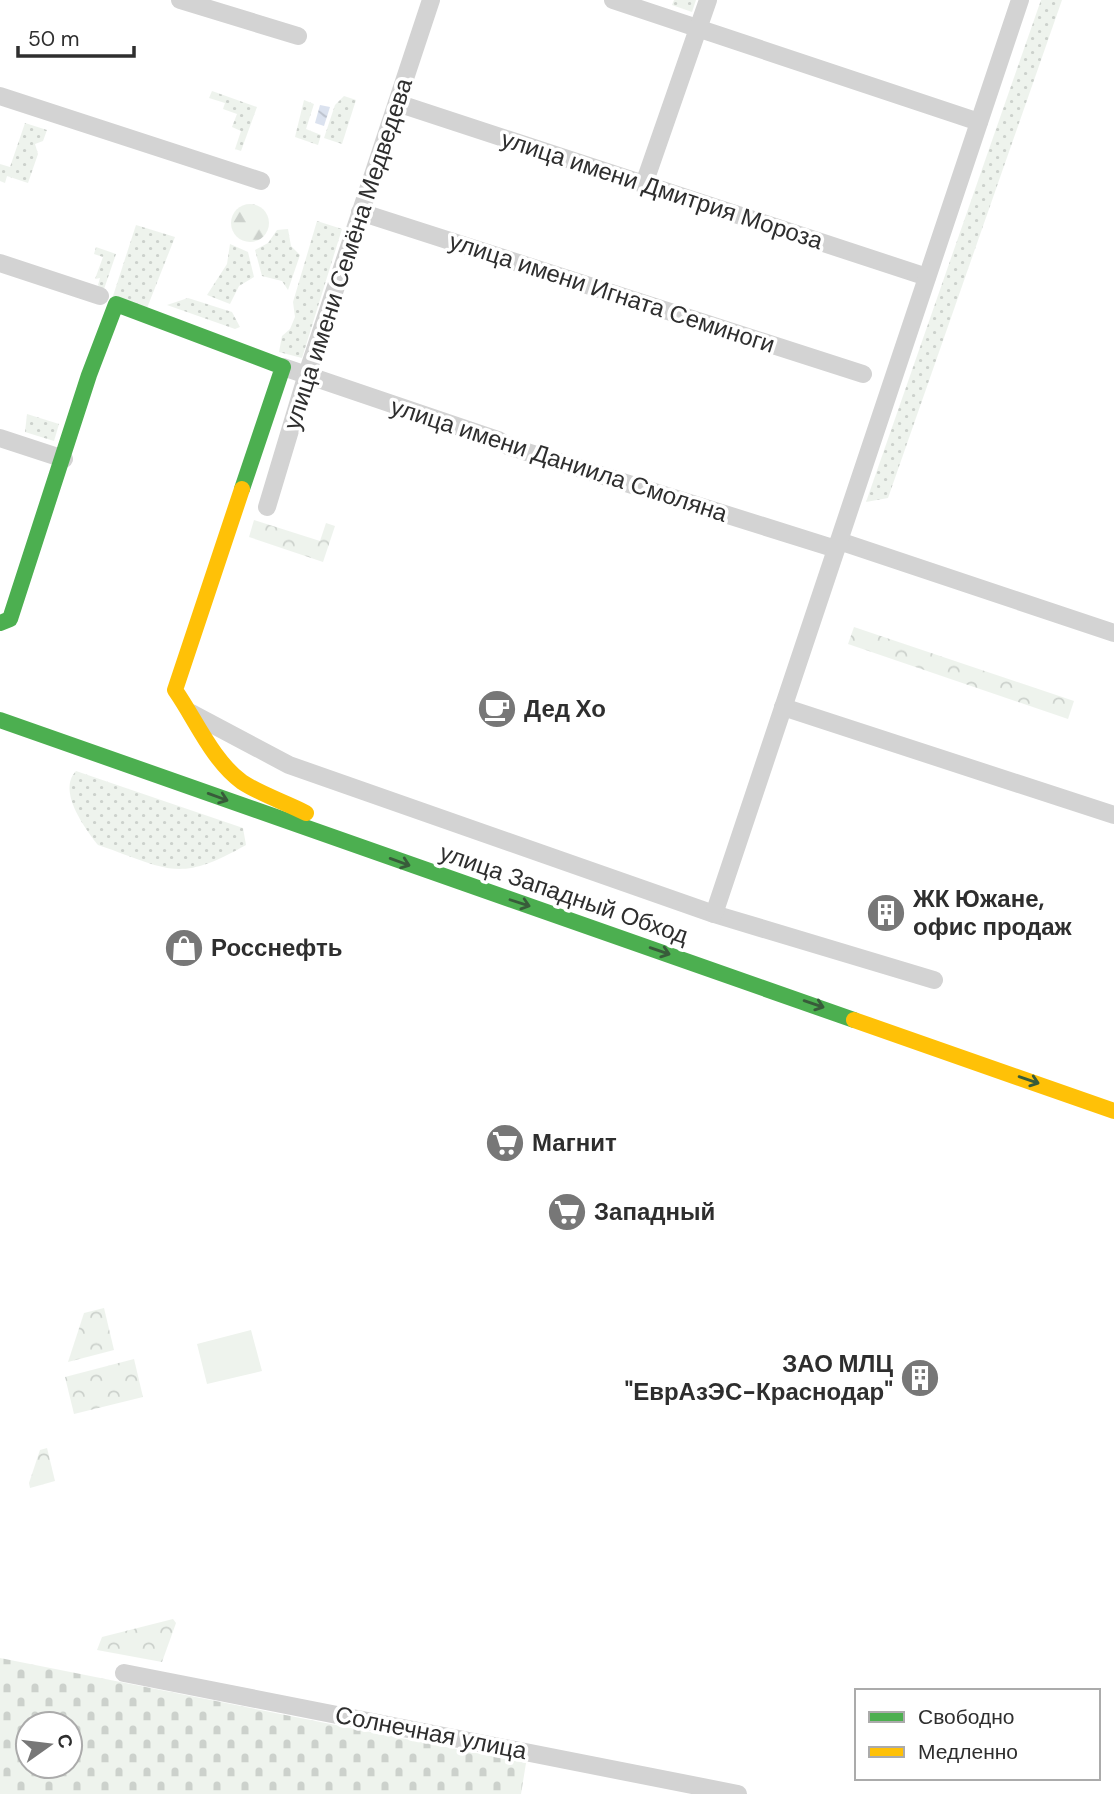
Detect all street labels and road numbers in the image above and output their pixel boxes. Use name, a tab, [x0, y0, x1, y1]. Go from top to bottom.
street label: улица имени Семёна Медведева	[276, 74, 419, 434]
street label: улица имени Дмитрия Мороза	[497, 123, 827, 256]
street label: улица имени Игната Семиноги	[445, 225, 779, 360]
street label: улица имени Даниила Смоляна	[387, 390, 732, 529]
street label: улица Западный Обход	[436, 836, 693, 951]
street label: Солнечная улица	[333, 1699, 530, 1766]

